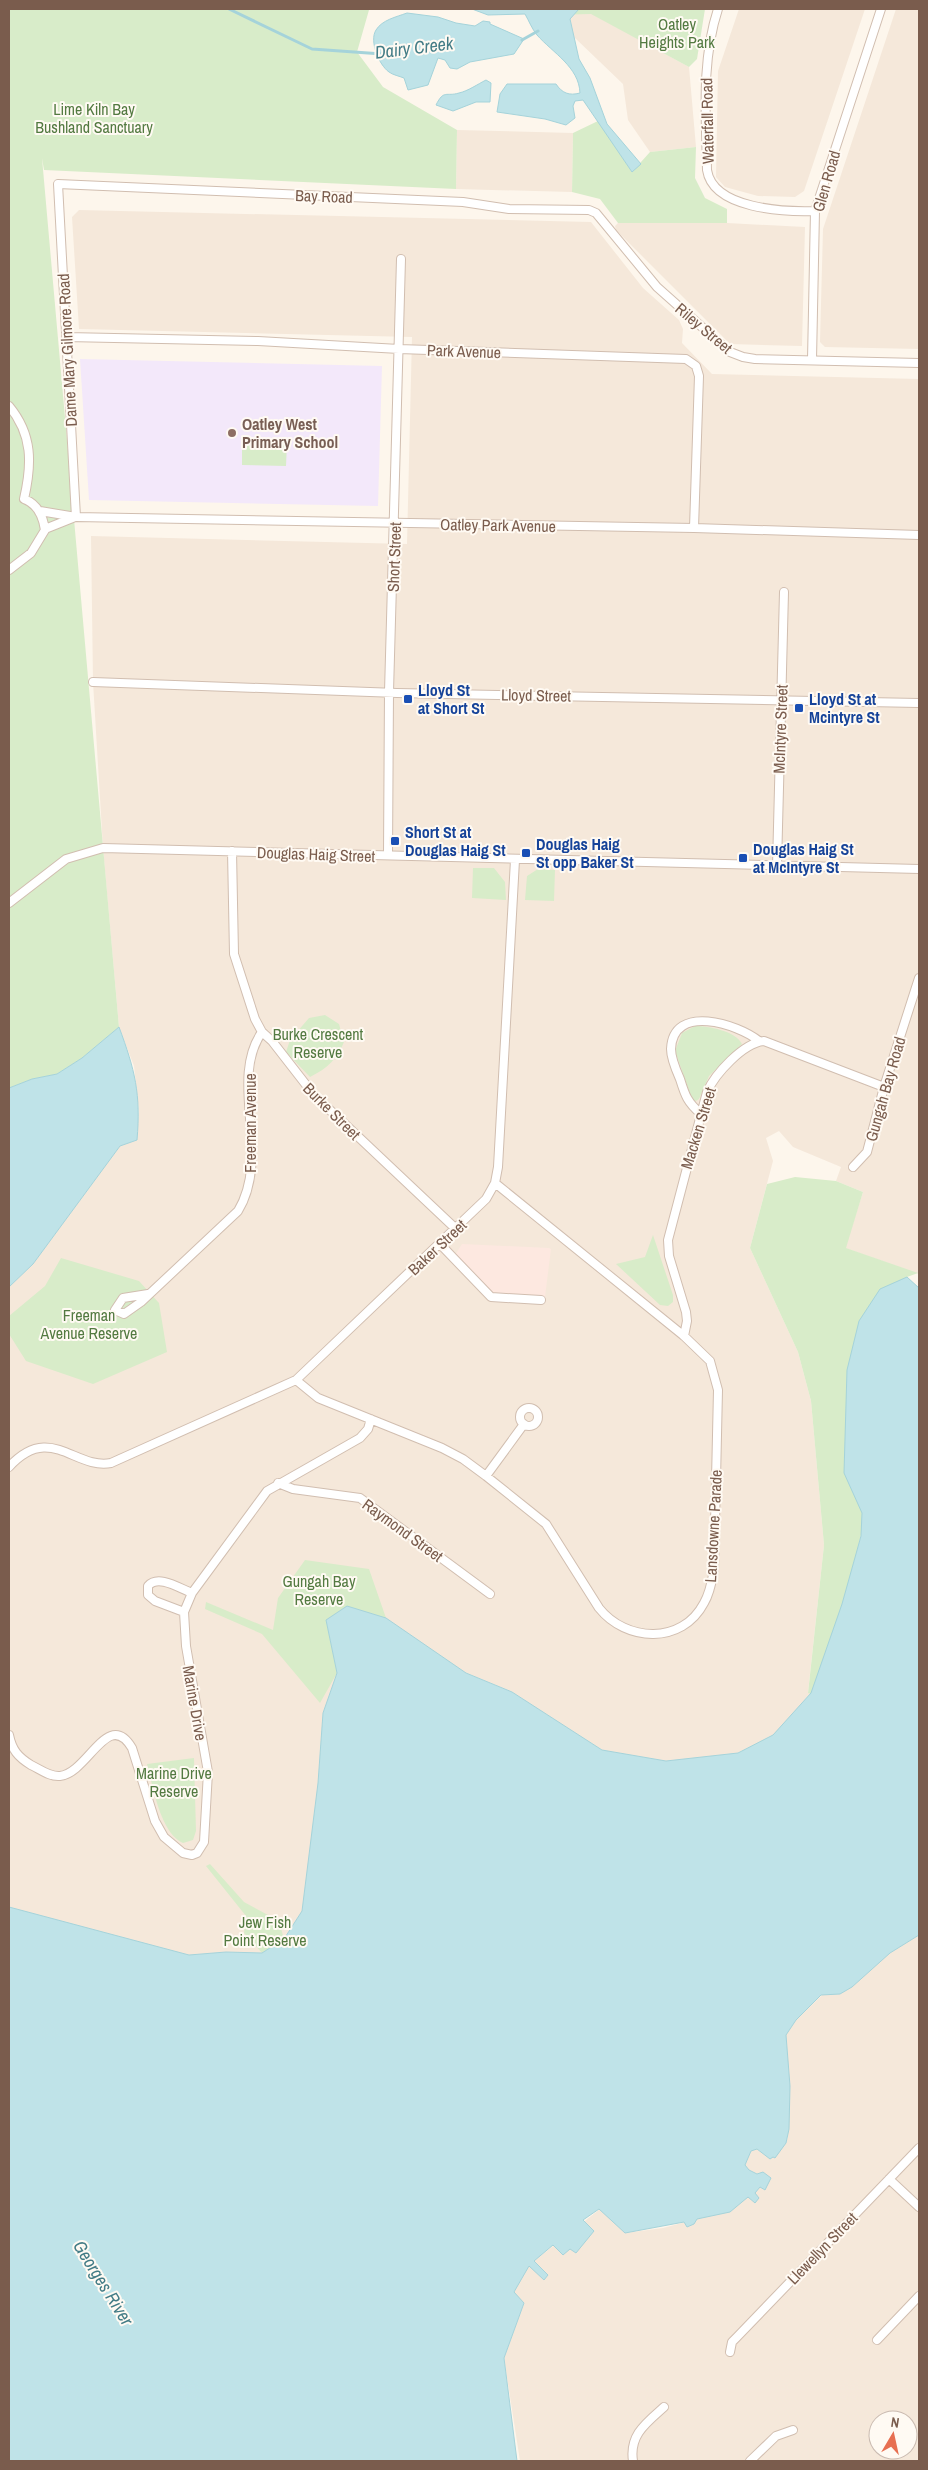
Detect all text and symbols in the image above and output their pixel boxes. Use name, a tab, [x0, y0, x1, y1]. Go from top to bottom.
park label: Oatley Heights Park	[639, 13, 715, 53]
water label: Dairy Creek	[373, 30, 455, 65]
street label: Waterfall Road	[695, 78, 719, 164]
park label: Lime Kiln Bay Bushland Sanctuary	[35, 98, 153, 138]
street label: Glen Road	[807, 148, 845, 214]
street label: Bay Road	[295, 184, 353, 208]
street label: Dame Mary Gilmore Road	[52, 273, 82, 427]
street label: Riley Street	[671, 298, 738, 359]
street label: Park Avenue	[427, 339, 501, 363]
place label: Oatley West Primary School	[242, 413, 338, 453]
marker: Oatley West Primary School	[226, 427, 238, 439]
street label: Oatley Park Avenue	[440, 513, 556, 537]
street label: Short Street	[382, 521, 406, 592]
place label: Lloyd St at Short St	[418, 679, 485, 719]
street label: Lloyd Street	[501, 683, 572, 707]
street label: McIntyre Street	[767, 684, 793, 774]
place label: Lloyd St at Mcintyre St	[809, 688, 880, 728]
marker: Lloyd St at Short St	[402, 693, 414, 705]
marker: Lloyd St at Mcintyre St	[793, 702, 805, 714]
place label: Short St at Douglas Haig St	[405, 821, 506, 861]
place label: Douglas Haig St opp Baker St	[536, 833, 634, 873]
marker: Short St at Douglas Haig St	[389, 835, 401, 847]
place label: Douglas Haig St at McIntyre St	[753, 838, 854, 878]
street label: Douglas Haig Street	[257, 841, 376, 867]
marker: Douglas Haig St opp Baker St	[520, 847, 532, 859]
marker: Douglas Haig St at McIntyre St	[737, 852, 749, 864]
park label: Burke Crescent Reserve	[273, 1023, 364, 1063]
street label: Gungah Bay Road	[860, 1034, 910, 1144]
street label: Freeman Avenue	[239, 1073, 261, 1173]
street label: Burke Street	[298, 1077, 366, 1145]
street label: Macken Street	[675, 1084, 721, 1172]
street label: Baker Street	[403, 1214, 471, 1280]
park label: Freeman Avenue Reserve	[40, 1304, 137, 1344]
street label: Lansdowne Parade	[699, 1469, 727, 1583]
street label: Raymond Street	[358, 1493, 448, 1567]
park label: Gungah Bay Reserve	[283, 1570, 356, 1610]
street label: Marine Drive	[178, 1664, 212, 1742]
park label: Marine Drive Reserve	[136, 1762, 212, 1802]
park label: Jew Fish Point Reserve	[223, 1911, 307, 1951]
street label: Llewellyn Street	[782, 2207, 862, 2289]
water label: Georges River	[67, 2235, 140, 2331]
north arrow	[868, 2410, 918, 2460]
text: N	[890, 2413, 901, 2432]

